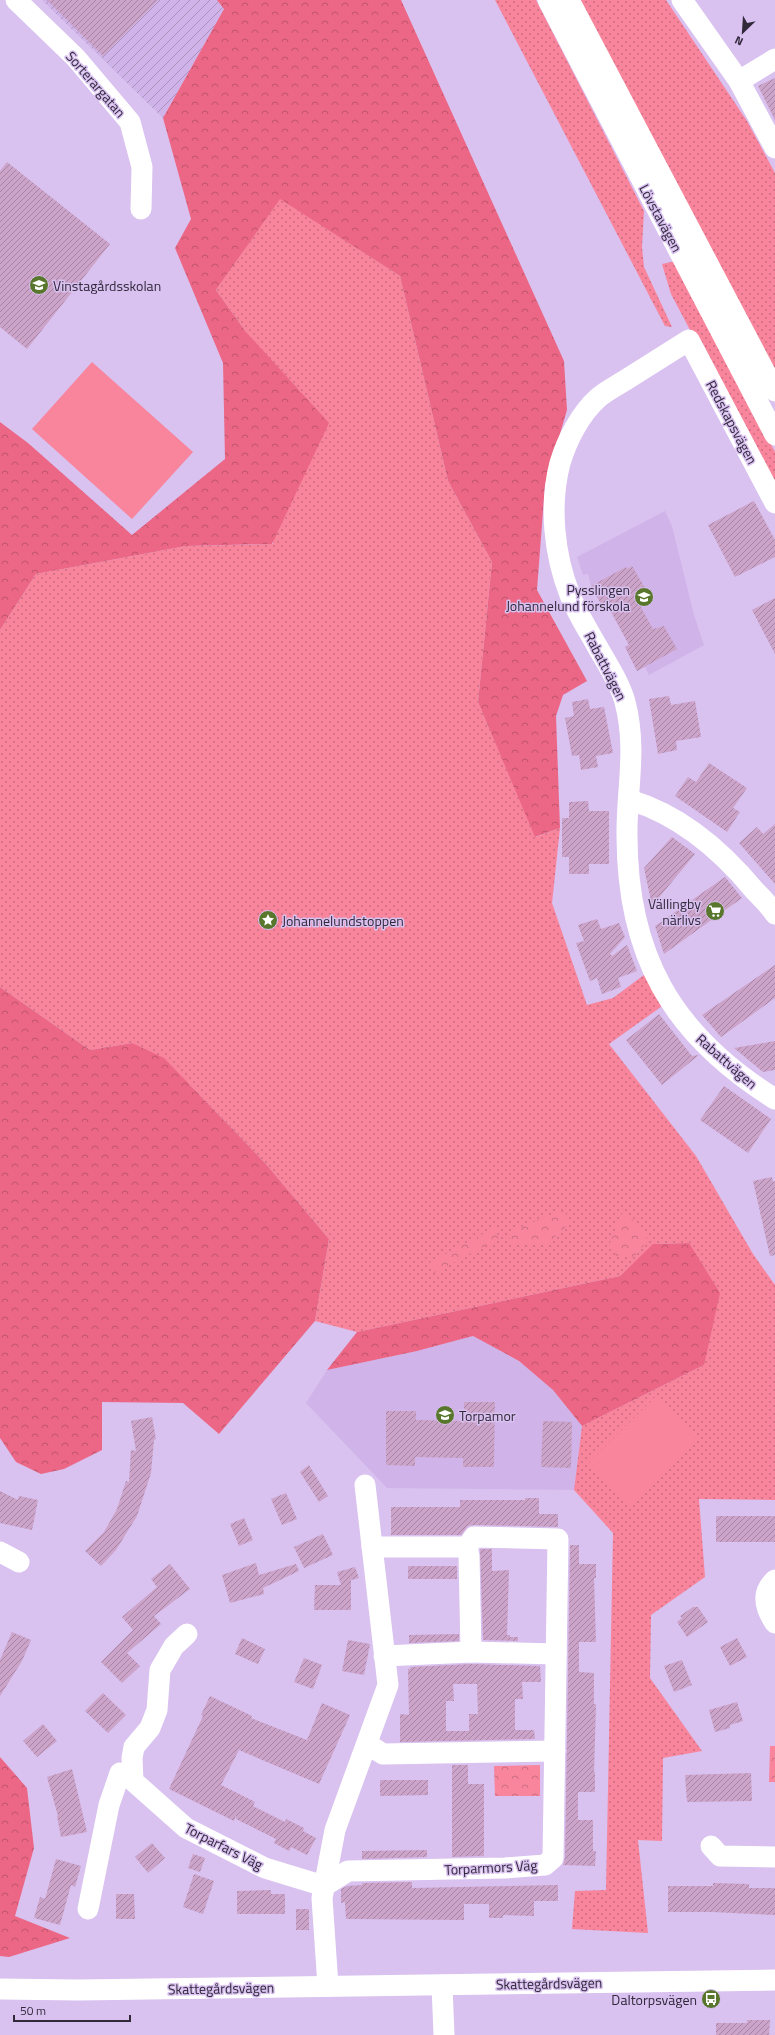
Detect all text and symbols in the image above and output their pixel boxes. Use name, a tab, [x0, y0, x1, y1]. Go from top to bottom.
north arrow	[723, 12, 763, 52]
text: N	[732, 32, 746, 50]
street label: Sorterargatan	[61, 46, 131, 122]
street label: Lövstavägen	[634, 180, 688, 256]
school or university icon: Vinstagårdsskolan	[28, 274, 50, 296]
place label: Vinstagårdsskolan	[53, 275, 161, 296]
street label: Redskapsvägen	[701, 376, 763, 468]
place label: Pysslingen Johannelund förskola	[506, 579, 630, 616]
school or university icon: Pysslingen Johannelund förskola	[633, 586, 655, 608]
street label: Rabattvägen	[580, 628, 632, 704]
place label: Vällingby närlivs	[648, 893, 701, 930]
supermarket icon: Vällingby närlivs	[704, 900, 726, 922]
place icon: Johannelundstoppen	[257, 909, 279, 931]
place label: Johannelundstoppen	[282, 910, 404, 931]
street label: Rabattvägen	[692, 1028, 762, 1094]
school or university icon: Torpamor	[434, 1404, 456, 1426]
place label: Torpamor	[459, 1405, 516, 1426]
street label: Torparfars Väg	[181, 1817, 267, 1875]
street label: Torparmors Väg	[444, 1854, 538, 1880]
street label: Skattegårdsvägen	[496, 1972, 602, 1994]
street label: Skattegårdsvägen	[168, 1977, 274, 1999]
bus stop icon: Daltorpsvägen	[700, 1988, 722, 2010]
place label: Daltorpsvägen	[611, 1989, 697, 2010]
scale bar	[14, 1997, 130, 2023]
text: 50 m	[20, 2001, 46, 2020]

